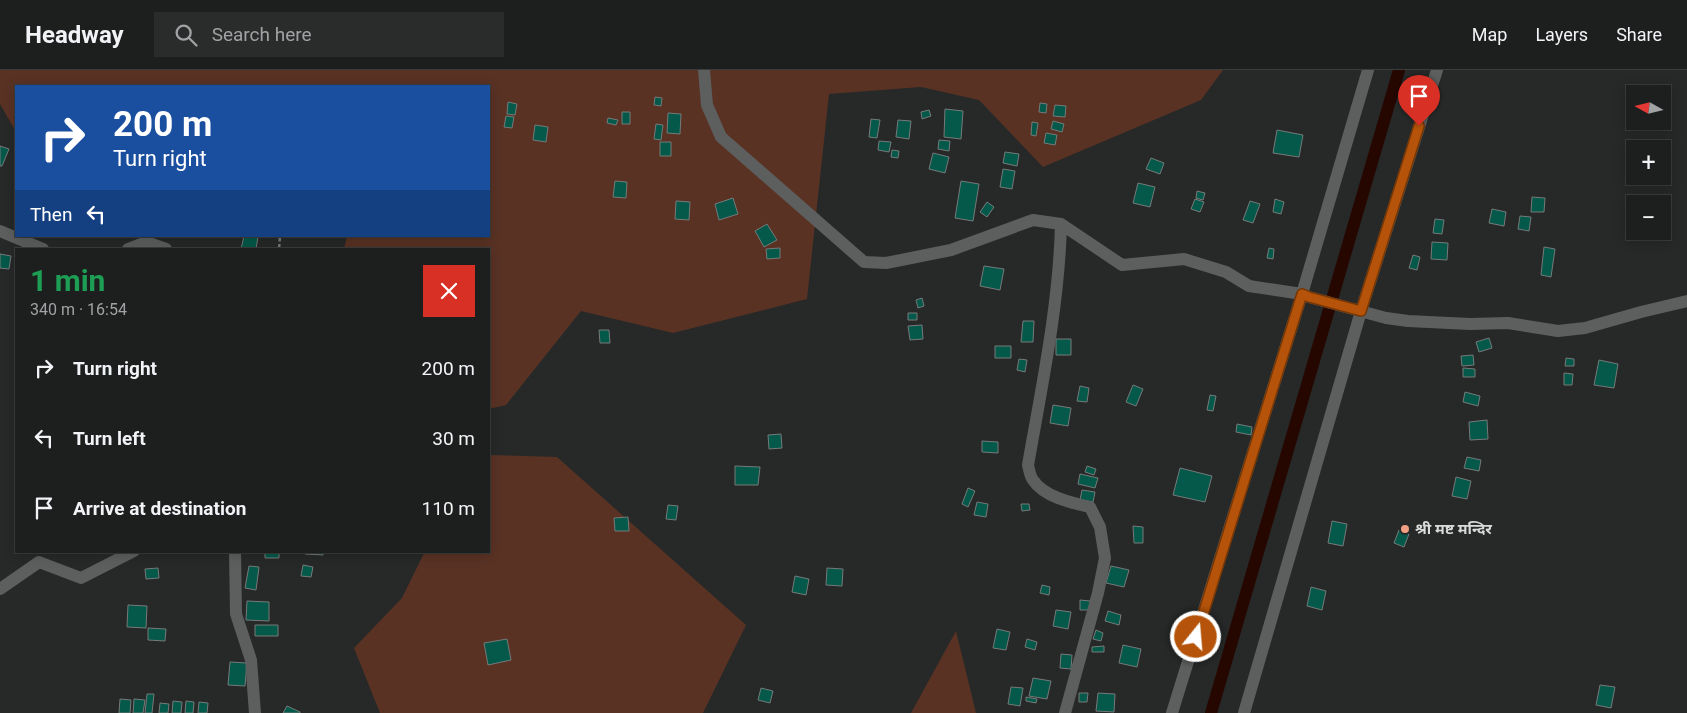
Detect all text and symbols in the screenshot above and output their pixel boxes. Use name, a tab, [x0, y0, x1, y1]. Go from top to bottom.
search box	[154, 12, 504, 57]
text: Headway	[25, 21, 124, 49]
icon: search	[172, 21, 200, 49]
text: Search here	[212, 23, 312, 46]
text: Map	[1472, 24, 1507, 45]
text: Layers	[1535, 24, 1588, 45]
text: Share	[1616, 24, 1662, 45]
pin	[1398, 75, 1440, 126]
icon: arrive	[1405, 82, 1433, 110]
north arrow	[1626, 85, 1671, 130]
map controls	[1626, 85, 1671, 240]
text: 200 m	[113, 104, 212, 145]
icon: right	[30, 105, 95, 170]
button: +	[1626, 140, 1671, 185]
text: Turn right	[113, 146, 207, 171]
button: −	[1626, 195, 1671, 240]
icon: left	[82, 200, 110, 228]
text: Then	[30, 203, 72, 226]
text: 1 min	[30, 263, 105, 298]
button: close	[423, 265, 475, 317]
text: 340 m · 16:54	[30, 300, 127, 319]
icon: right	[30, 354, 58, 382]
text: Turn right	[73, 357, 157, 380]
text: 200 m	[422, 357, 475, 380]
icon: left	[30, 424, 58, 452]
text: Turn left	[73, 427, 146, 450]
text: 30 m	[432, 427, 475, 450]
icon: arrive	[30, 494, 58, 522]
text: Arrive at destination	[73, 497, 246, 520]
text: 110 m	[422, 497, 475, 520]
place label: श्री मष्ट मन्दिर	[1415, 520, 1492, 538]
marker: श्री मष्ट मन्दिर	[1399, 523, 1411, 535]
position arrow	[1169, 610, 1221, 662]

